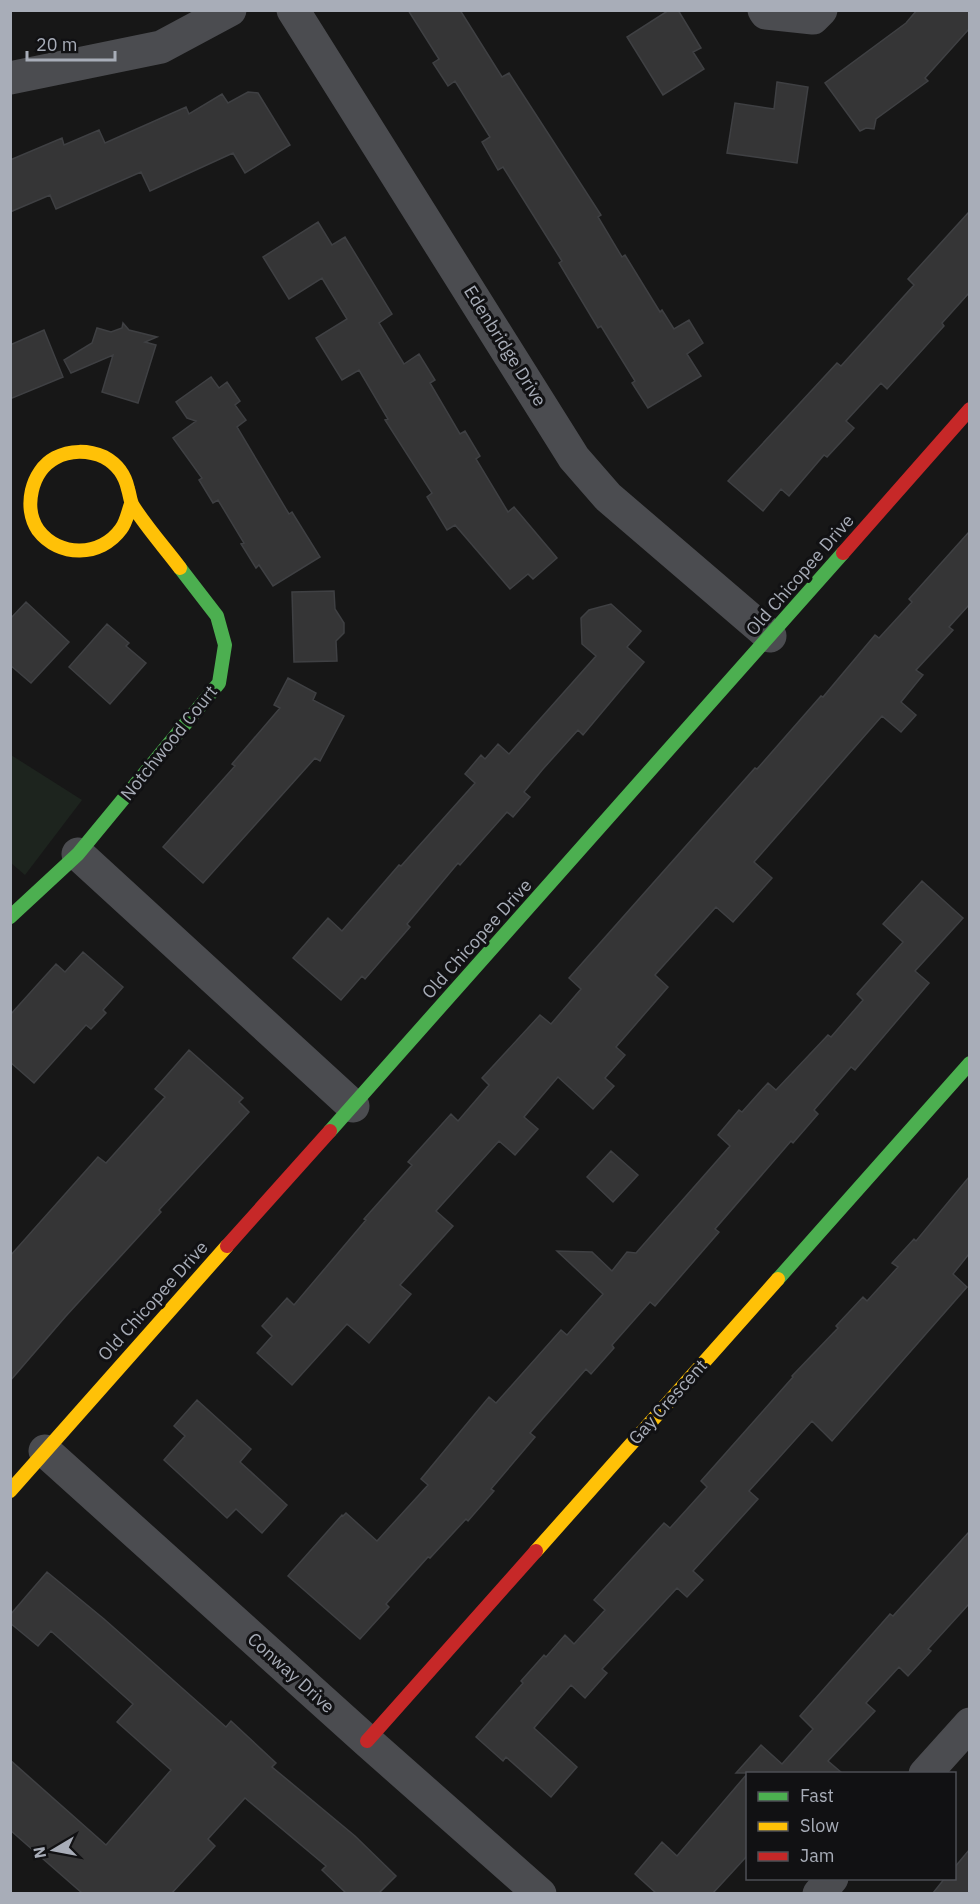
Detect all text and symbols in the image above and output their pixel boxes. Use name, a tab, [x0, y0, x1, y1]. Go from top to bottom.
scale bar	[27, 24, 116, 62]
text: 20 m	[36, 33, 78, 56]
street label: Edenbridge Drive	[459, 281, 552, 411]
street label: Old Chicopee Drive	[741, 509, 859, 640]
street label: Notchwood Court	[115, 681, 222, 805]
street label: Old Chicopee Drive	[417, 874, 537, 1003]
street label: Old Chicopee Drive	[93, 1236, 213, 1365]
street label: Gay Crescent	[623, 1354, 712, 1449]
street label: Conway Drive	[243, 1627, 340, 1718]
legend	[746, 1772, 956, 1880]
text: Fast	[800, 1784, 834, 1807]
text: Slow	[800, 1814, 839, 1837]
north arrow	[24, 1820, 84, 1880]
text: Jam	[800, 1844, 835, 1867]
text: N	[28, 1845, 50, 1860]

